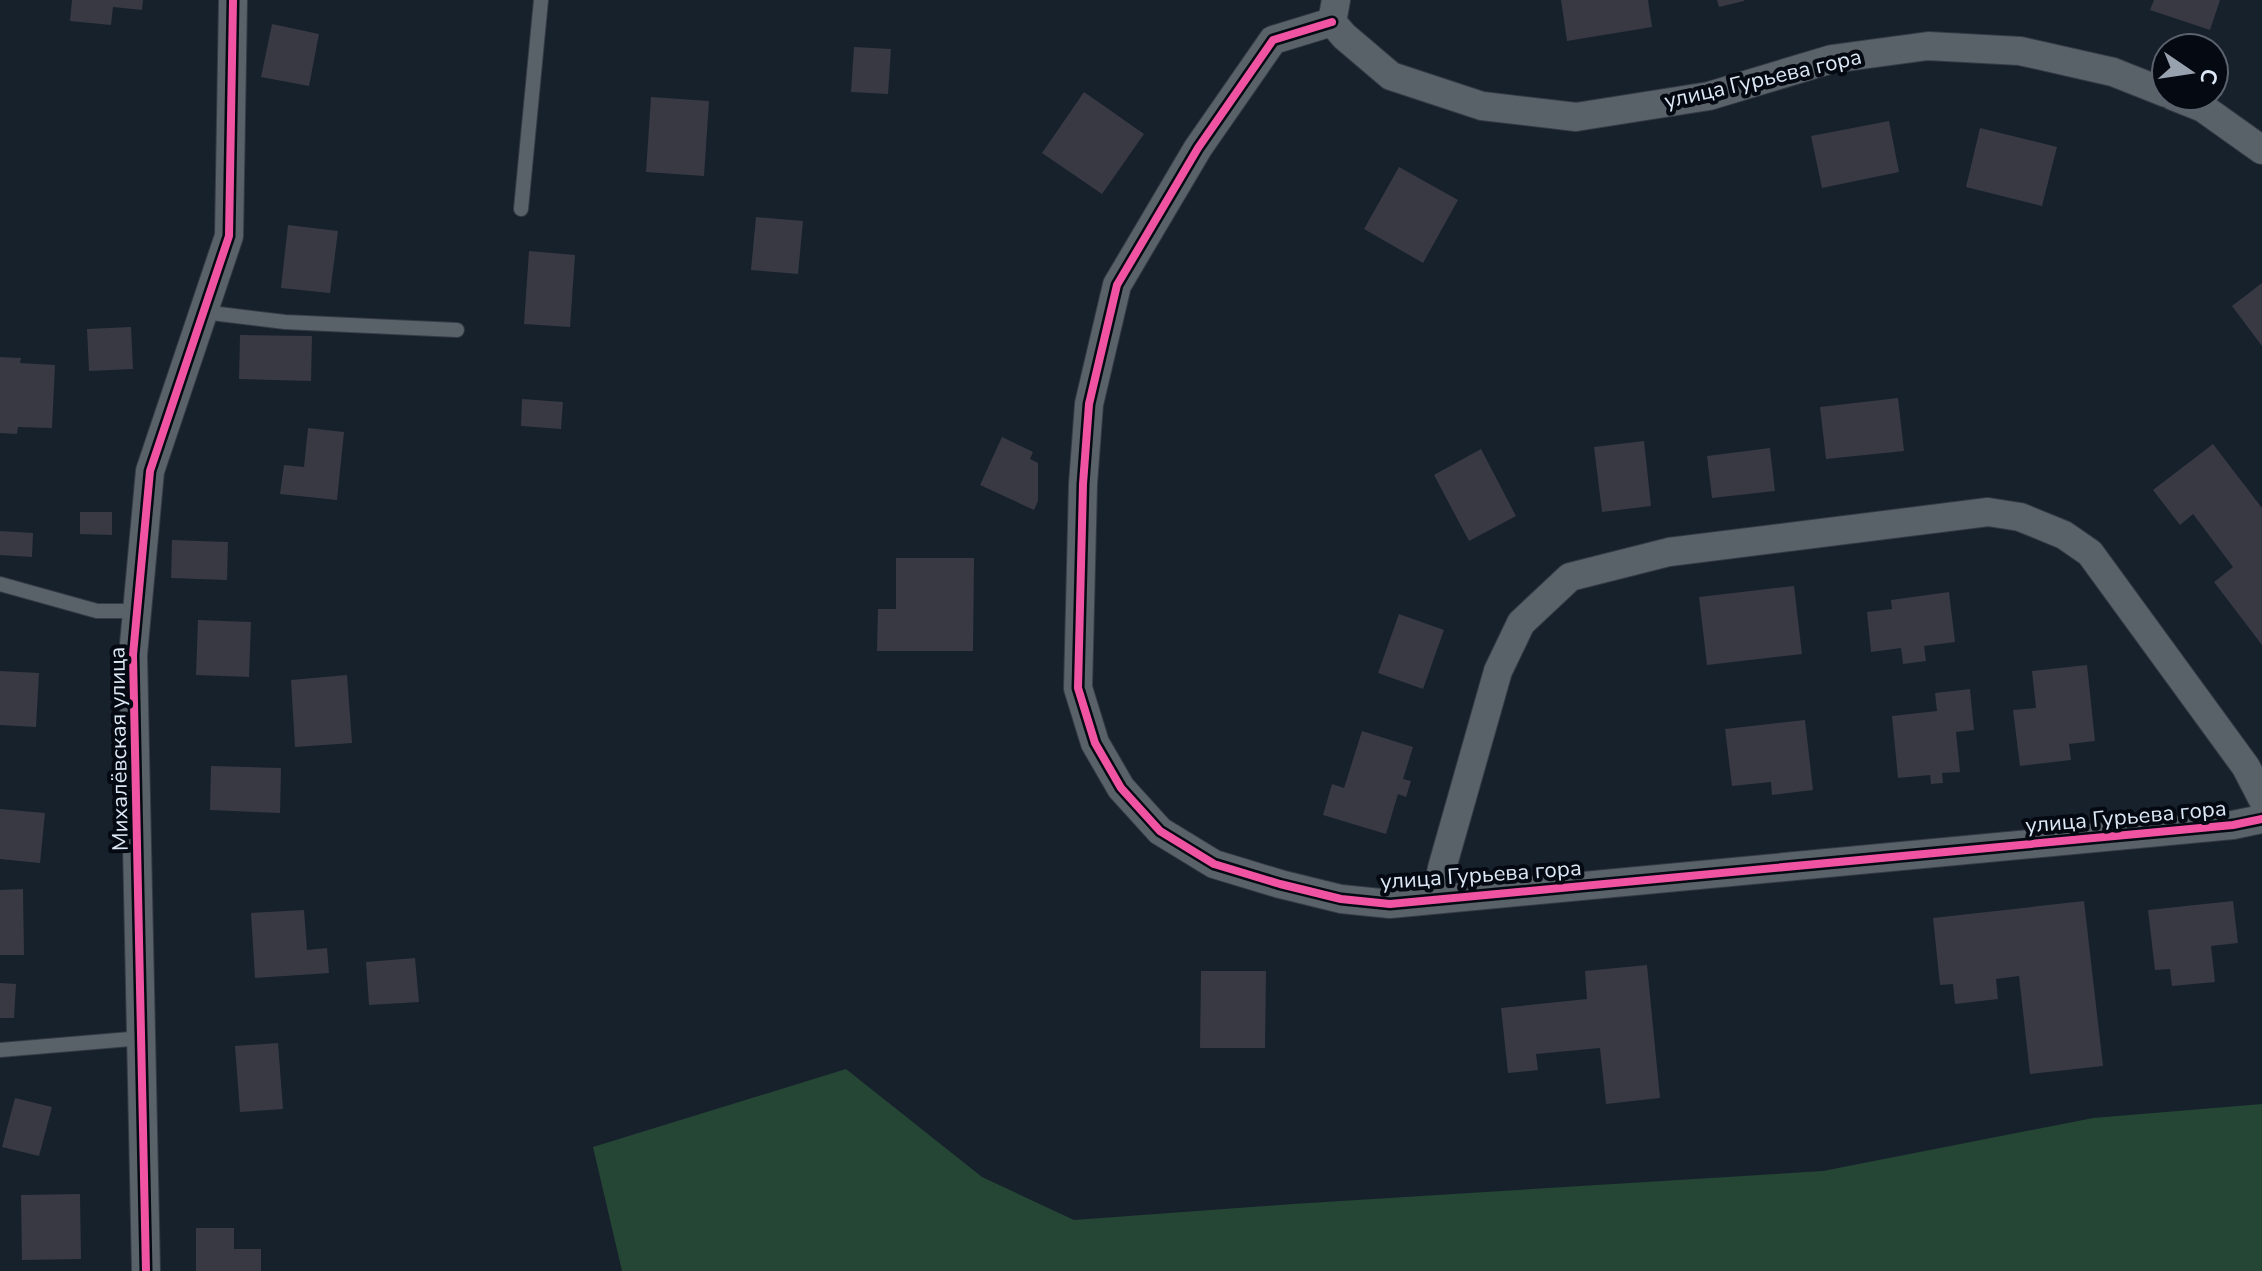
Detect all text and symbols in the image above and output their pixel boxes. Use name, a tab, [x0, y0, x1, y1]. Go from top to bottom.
north arrow	[2150, 32, 2230, 112]
street label: улица Гурьева гора	[1661, 42, 1865, 116]
text: С	[2192, 66, 2225, 87]
street label: Михалёвская улица	[102, 647, 136, 851]
street label: улица Гурьева гора	[2024, 793, 2228, 841]
street label: улица Гурьева гора	[1379, 853, 1583, 897]

